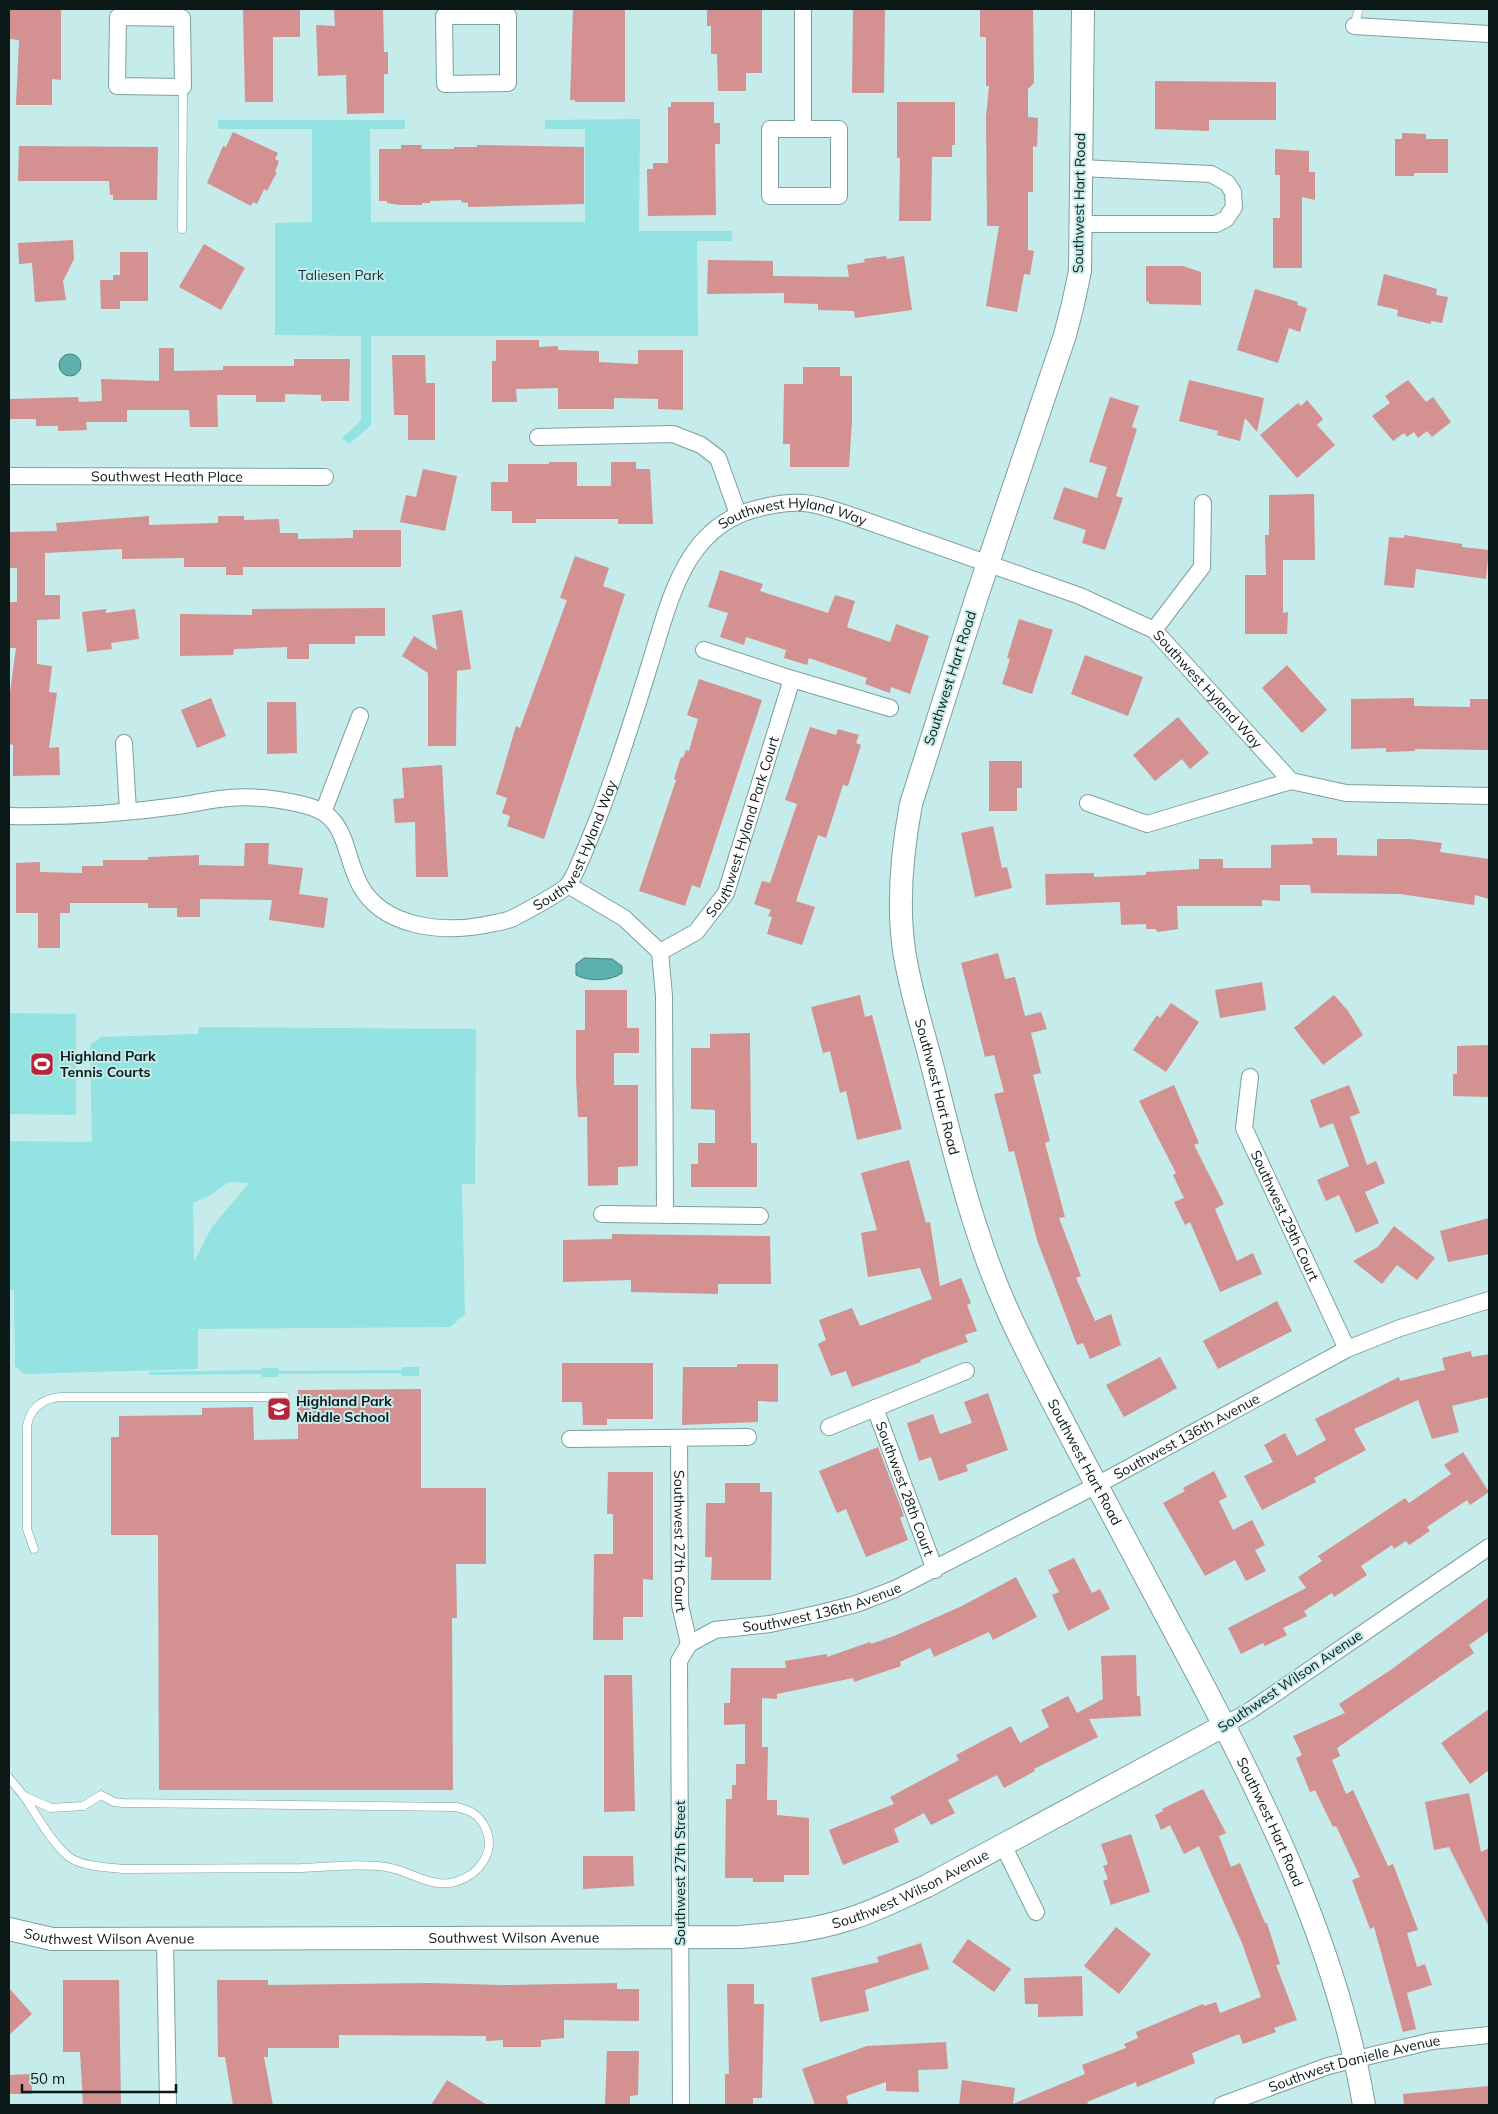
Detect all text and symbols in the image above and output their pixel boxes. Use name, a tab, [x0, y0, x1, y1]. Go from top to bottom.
street label: Southwest Hart Road	[1069, 133, 1089, 273]
park label: Taliesen Park	[298, 266, 385, 284]
street label: Southwest Heath Place	[91, 467, 243, 486]
street label: Southwest Hyland Way	[714, 494, 870, 533]
street label: Southwest Hart Road	[920, 608, 980, 748]
street label: Southwest Hyland Way	[1149, 626, 1266, 753]
street label: Southwest Hyland Park Court	[702, 734, 783, 921]
street label: Southwest Hyland Way	[530, 777, 621, 915]
street label: Southwest Hart Road	[911, 1017, 964, 1157]
place label: Highland Park Tennis Courts	[60, 1047, 156, 1081]
sports icon: Highland Park Tennis Courts	[29, 1051, 55, 1077]
street label: Southwest 29th Court	[1247, 1147, 1323, 1284]
street label: Southwest 136th Avenue	[1110, 1389, 1263, 1483]
place label: Highland Park Middle School	[296, 1392, 392, 1426]
school or university icon: Highland Park Middle School	[266, 1396, 292, 1422]
street label: Southwest Hart Road	[1044, 1396, 1126, 1528]
street label: Southwest 28th Court	[872, 1419, 938, 1558]
street label: Southwest 27th Court	[670, 1470, 690, 1614]
street label: Southwest 136th Avenue	[741, 1578, 904, 1636]
street label: Southwest Wilson Avenue	[1214, 1626, 1366, 1736]
street label: Southwest Hart Road	[1233, 1754, 1307, 1889]
street label: Southwest 27th Street	[671, 1800, 689, 1946]
street label: Southwest Wilson Avenue	[830, 1845, 992, 1933]
street label: Southwest Wilson Avenue	[22, 1924, 194, 1948]
street label: Southwest Wilson Avenue	[428, 1928, 599, 1947]
street label: Southwest Danielle Avenue	[1266, 2031, 1441, 2096]
scale bar	[22, 2062, 176, 2094]
text: 50 m	[30, 2069, 65, 2088]

